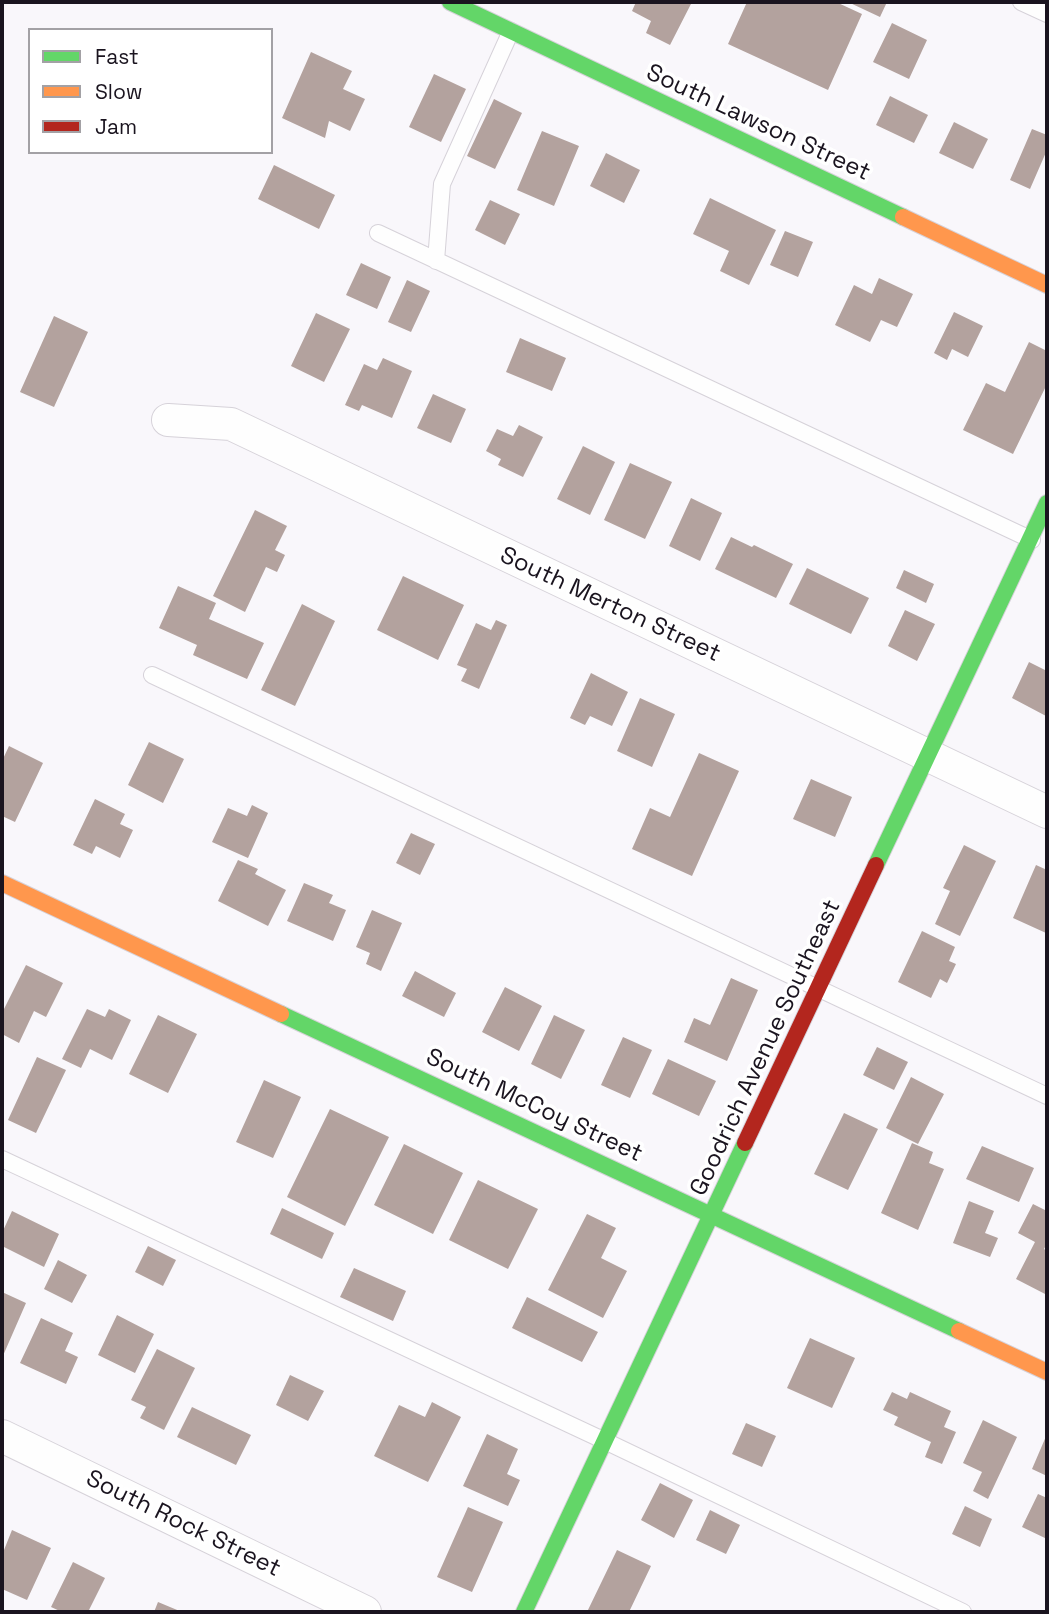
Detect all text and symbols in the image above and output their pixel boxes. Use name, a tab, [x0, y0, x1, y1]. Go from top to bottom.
legend	[28, 28, 273, 154]
text: Fast	[95, 43, 139, 70]
street label: South Lawson Street	[642, 58, 874, 188]
text: Slow	[95, 78, 143, 105]
text: Jam	[95, 113, 137, 140]
street label: South Merton Street	[495, 541, 725, 669]
street label: Goodrich Avenue Southeast	[685, 895, 847, 1201]
street label: South McCoy Street	[421, 1043, 647, 1169]
street label: South Rock Street	[81, 1464, 285, 1584]

